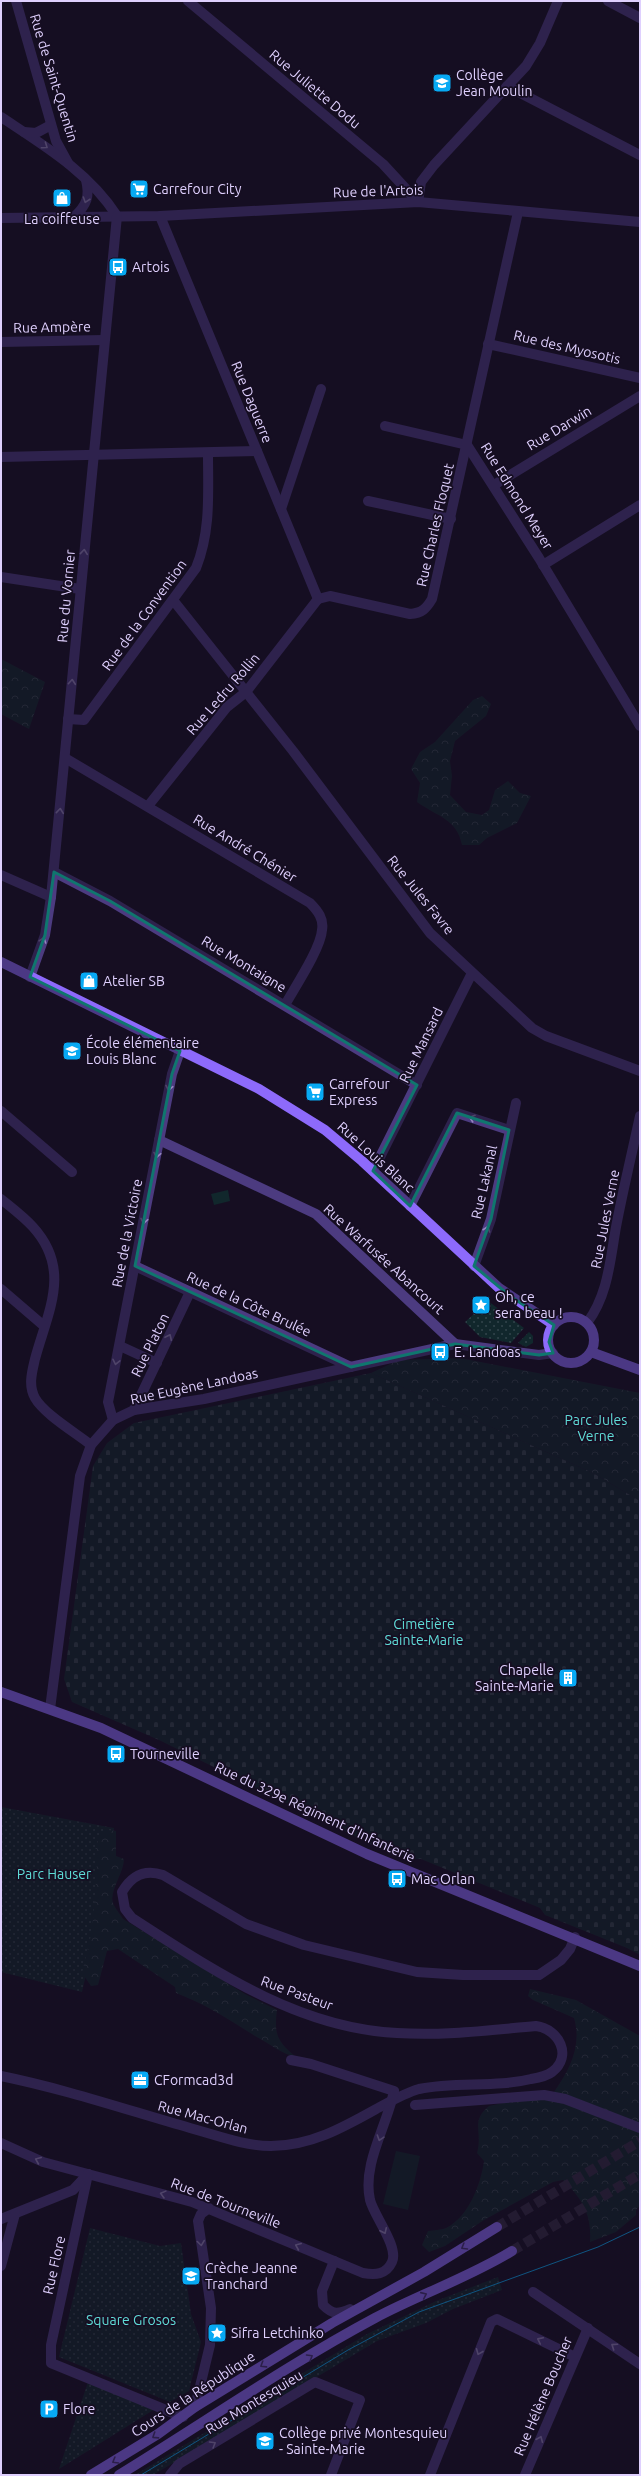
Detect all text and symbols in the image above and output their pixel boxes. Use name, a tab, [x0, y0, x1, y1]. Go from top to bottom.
street label: Rue de Saint-Quentin	[27, 12, 81, 144]
street label: Rue Juliette Dodu	[266, 46, 364, 132]
place label: Collège Jean Moulin	[456, 67, 532, 99]
school or university icon: Collège Jean Moulin	[431, 72, 453, 94]
one-way arrow	[41, 141, 48, 149]
supermarket icon: Carrefour City	[128, 178, 150, 200]
place label: Carrefour City	[153, 181, 242, 197]
street label: Rue de l'Artois	[333, 181, 423, 201]
shop icon: La coiffeuse	[51, 187, 73, 209]
one-way arrow	[83, 196, 91, 203]
place label: La coiffeuse	[24, 211, 100, 227]
bus stop icon: Artois	[107, 256, 129, 278]
place label: Artois	[132, 259, 170, 275]
street label: Rue Ampère	[13, 318, 91, 336]
street label: Rue des Myosotis	[512, 327, 622, 367]
street label: Rue Daguerre	[228, 359, 276, 445]
street label: Rue Darwin	[524, 402, 594, 454]
street label: Rue Edmond Meyer	[478, 440, 557, 553]
street label: Rue Charles Floquet	[413, 461, 457, 588]
street label: Rue du Vornier	[54, 548, 78, 643]
one-way arrow	[79, 549, 88, 555]
street label: Rue de la Convention	[98, 556, 190, 674]
street label: Rue Ledru Rollin	[183, 650, 263, 738]
one-way arrow	[67, 679, 76, 685]
one-way arrow	[55, 808, 64, 814]
street label: Rue André Chénier	[190, 811, 300, 886]
street label: Rue Jules Favre	[384, 852, 458, 938]
street label: Rue Montaigne	[199, 932, 289, 996]
one-way arrow	[38, 936, 47, 943]
shop icon: Atelier SB	[78, 970, 100, 992]
place label: Atelier SB	[103, 973, 165, 989]
street label: Rue Mansard	[396, 1005, 446, 1085]
place label: École élémentaire Louis Blanc	[86, 1034, 199, 1067]
school or university icon: École élémentaire Louis Blanc	[61, 1040, 83, 1062]
place label: Carrefour Express	[329, 1076, 391, 1108]
supermarket icon: Carrefour Express	[304, 1081, 326, 1103]
one-way arrow	[166, 1085, 174, 1091]
one-way arrow	[469, 1114, 476, 1123]
street label: Rue Louis Blanc	[334, 1118, 418, 1196]
street label: Rue Lakanal	[468, 1143, 500, 1220]
one-way arrow	[153, 1152, 161, 1158]
street label: Rue Jules Verne	[588, 1168, 622, 1270]
street label: Rue de la Victoire	[109, 1177, 145, 1289]
street label: Rue Warfusée Abancourt	[320, 1201, 448, 1318]
one-way arrow	[140, 1217, 149, 1224]
one-way arrow	[483, 1226, 491, 1233]
street label: Rue de la Côte Brulée	[184, 1268, 314, 1340]
place label: Oh, ce sera beau !	[495, 1289, 563, 1321]
place icon: Oh, ce sera beau !	[470, 1294, 492, 1316]
street label: Rue Platon	[128, 1311, 172, 1379]
one-way arrow	[164, 1334, 172, 1341]
bus stop icon: E. Landoas	[429, 1341, 451, 1363]
place label: E. Landoas	[454, 1344, 521, 1360]
one-way arrow	[113, 1359, 121, 1365]
street label: Rue Eugène Landoas	[129, 1365, 259, 1407]
park label: Parc Jules Verne	[565, 1412, 627, 1444]
park label: Cimetière Sainte-Marie	[385, 1616, 464, 1648]
place label: Chapelle Sainte-Marie	[475, 1662, 554, 1694]
building icon: Chapelle Sainte-Marie	[557, 1667, 579, 1689]
bus stop icon: Tourneville	[105, 1743, 127, 1765]
place label: Tourneville	[130, 1746, 200, 1762]
street label: Rue du 329e Régiment d'Infanterie	[212, 1758, 418, 1866]
park label: Parc Hauser	[17, 1866, 92, 1882]
bus stop icon: Mac Orlan	[386, 1868, 408, 1890]
place label: Mac Orlan	[411, 1871, 475, 1887]
street label: Rue Pasteur	[259, 1973, 336, 2014]
office icon: CFormcad3d	[129, 2069, 151, 2091]
place label: CFormcad3d	[154, 2072, 233, 2088]
street label: Rue Mac-Orlan	[156, 2097, 250, 2137]
one-way arrow	[376, 2134, 385, 2141]
one-way arrow	[35, 2156, 42, 2164]
street label: Rue de Tourneville	[169, 2175, 283, 2231]
one-way arrow	[160, 2190, 167, 2199]
one-way arrow	[379, 2227, 387, 2235]
street label: Rue Flore	[39, 2234, 69, 2296]
one-way arrow	[196, 2240, 205, 2246]
one-way arrow	[294, 2242, 301, 2250]
one-way arrow	[461, 2243, 468, 2250]
place label: Crèche Jeanne Tranchard	[205, 2260, 298, 2292]
school or university icon: Crèche Jeanne Tranchard	[180, 2265, 202, 2287]
one-way arrow	[419, 2292, 427, 2300]
park label: Square Grosos	[86, 2312, 176, 2328]
place icon: Sifra Letchinko	[206, 2322, 228, 2344]
place label: Sifra Letchinko	[231, 2325, 324, 2341]
street label: Rue Hélène Boucher	[511, 2333, 576, 2458]
one-way arrow	[537, 2337, 545, 2345]
one-way arrow	[611, 2343, 618, 2351]
street label: Cours de la République	[128, 2348, 258, 2440]
one-way arrow	[476, 2348, 484, 2355]
one-way arrow	[306, 2354, 313, 2362]
one-way arrow	[260, 2360, 267, 2368]
street label: Rue Montesquieu	[202, 2367, 306, 2437]
parking icon: Flore	[38, 2398, 60, 2420]
place label: Flore	[63, 2401, 95, 2417]
place label: Collège privé Montesquieu - Sainte-Marie	[279, 2425, 447, 2457]
school or university icon: Collège privé Montesquieu - Sainte-Marie	[254, 2430, 276, 2452]
one-way arrow	[152, 2432, 159, 2439]
one-way arrow	[536, 2436, 544, 2443]
one-way arrow	[209, 2441, 216, 2448]
one-way arrow	[112, 2456, 119, 2463]

